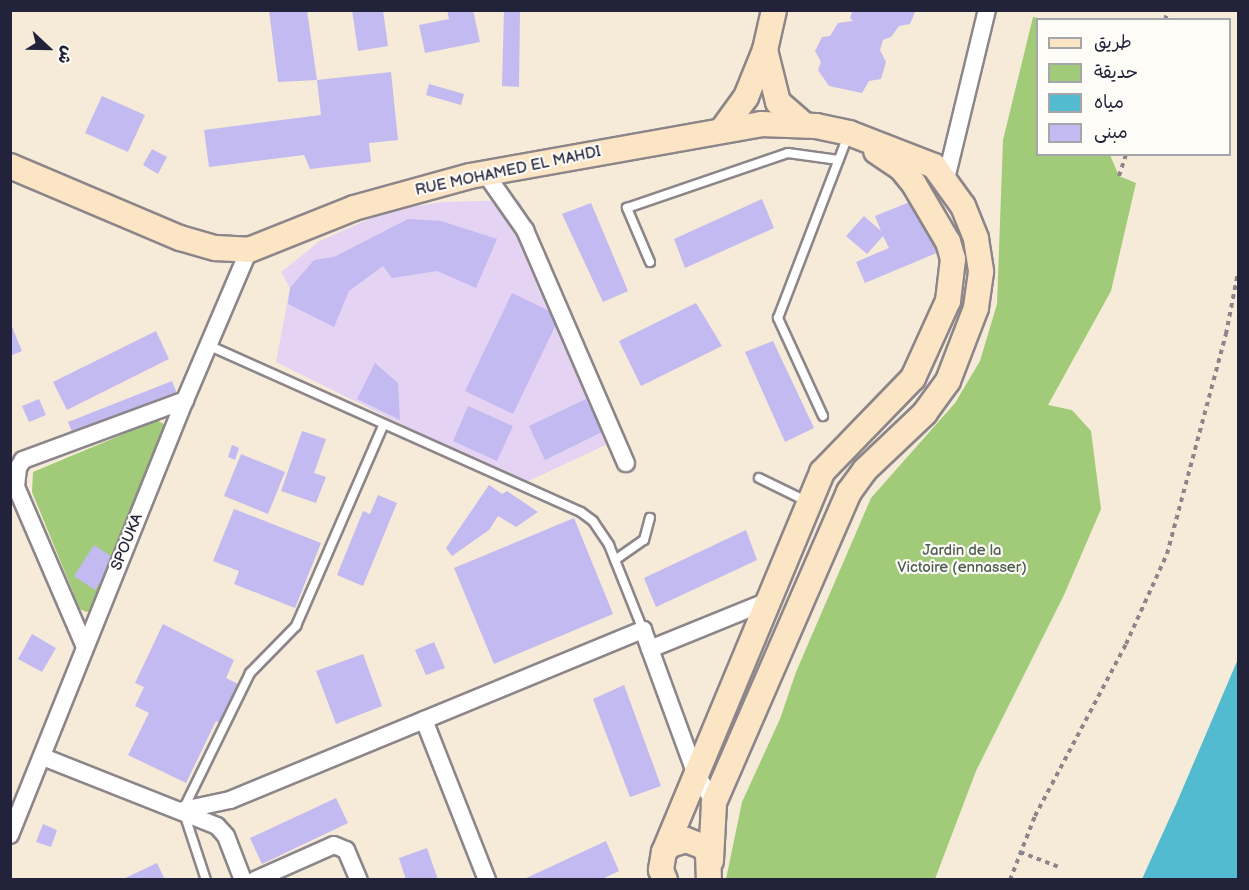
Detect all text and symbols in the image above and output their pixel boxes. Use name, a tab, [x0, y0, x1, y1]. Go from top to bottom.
north arrow	[18, 18, 78, 78]
legend	[1036, 18, 1231, 156]
text: طريق	[1094, 32, 1132, 53]
text: ش	[53, 43, 77, 67]
text: حديقة	[1094, 62, 1138, 83]
text: مياه	[1094, 92, 1124, 113]
text: مبنى	[1094, 122, 1128, 143]
street label: RUE MOHAMED EL MAHDI	[414, 143, 602, 199]
street label: SPOUKA	[107, 511, 147, 573]
park label: Jardin de la Victoire (ennasser)	[897, 541, 1027, 576]

